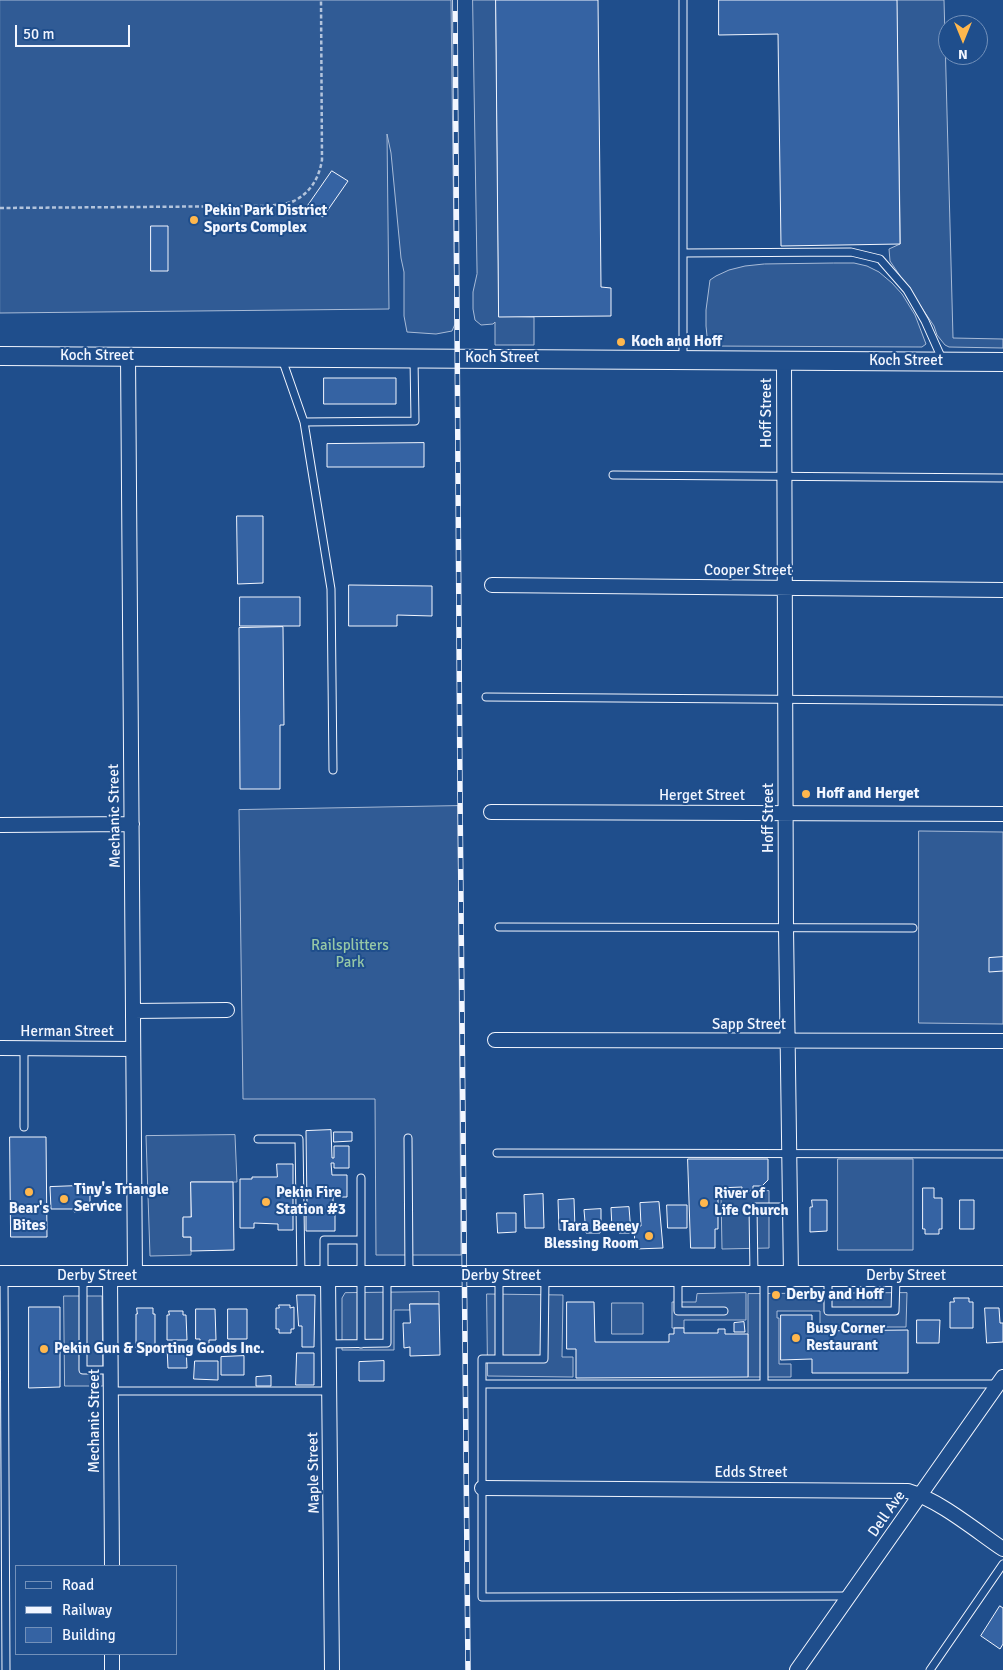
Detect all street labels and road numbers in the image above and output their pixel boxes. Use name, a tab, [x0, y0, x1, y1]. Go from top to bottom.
street label: Koch Street	[60, 347, 134, 365]
street label: Koch Street	[465, 349, 539, 367]
street label: Koch Street	[869, 352, 943, 370]
street label: Hoff Street	[758, 378, 776, 448]
street label: Cooper Street	[704, 562, 792, 580]
street label: Mechanic Street	[105, 764, 125, 868]
street label: Hoff Street	[760, 783, 778, 853]
street label: Herget Street	[659, 787, 745, 805]
street label: Sapp Street	[712, 1016, 786, 1034]
street label: Herman Street	[20, 1023, 114, 1041]
street label: Derby Street	[57, 1267, 137, 1285]
street label: Derby Street	[461, 1267, 541, 1285]
street label: Derby Street	[866, 1267, 946, 1285]
street label: Mechanic Street	[86, 1369, 104, 1473]
street label: Maple Street	[304, 1432, 324, 1514]
street label: Edds Street	[714, 1464, 788, 1482]
street label: Dell Ave	[865, 1487, 909, 1541]

